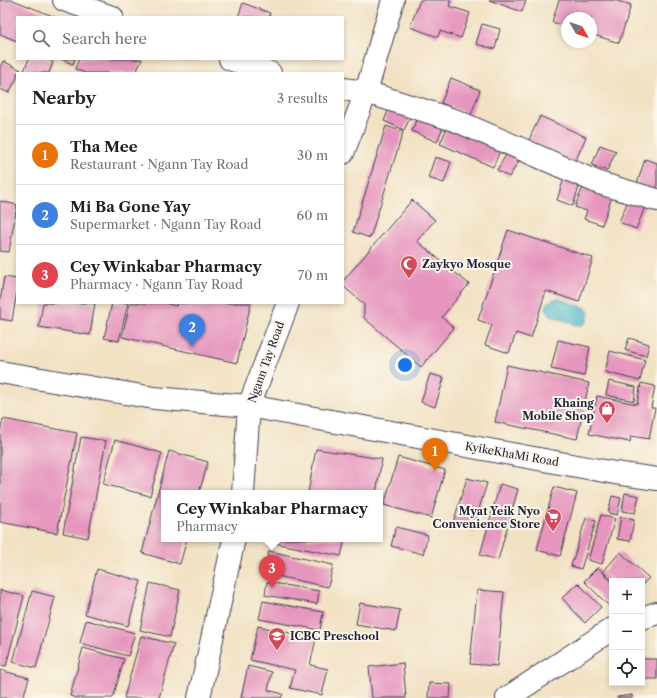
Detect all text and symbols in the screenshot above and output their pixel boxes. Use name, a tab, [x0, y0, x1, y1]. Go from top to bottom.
north arrow	[561, 12, 597, 48]
search box	[16, 16, 344, 60]
icon: search	[30, 27, 52, 49]
text: Search here	[62, 29, 147, 48]
text: Nearby	[32, 88, 96, 108]
text: 3 results	[277, 90, 328, 106]
text: Tha Mee	[70, 137, 138, 156]
text: 1	[42, 147, 48, 163]
text: 30 m	[297, 147, 328, 163]
text: Restaurant · Ngann Tay Road	[70, 156, 248, 172]
text: Mi Ba Gone Yay	[70, 197, 190, 216]
text: 2	[41, 207, 49, 223]
text: 60 m	[297, 207, 328, 223]
text: Supermarket · Ngann Tay Road	[70, 216, 261, 232]
mosque icon: Zaykyo Mosque	[399, 254, 419, 279]
text: Cey Winkabar Pharmacy	[70, 257, 262, 276]
place label: Zaykyo Mosque	[422, 257, 511, 271]
text: 3	[41, 267, 49, 283]
text: 70 m	[298, 267, 328, 283]
text: Pharmacy · Ngann Tay Road	[70, 276, 243, 292]
pin: 2	[179, 314, 205, 347]
street label: Ngann Tay Road	[245, 319, 287, 405]
your location	[395, 355, 415, 375]
place label: Khaing Mobile Shop	[522, 396, 595, 423]
shop icon: Khaing Mobile Shop	[597, 399, 617, 424]
pin: 1	[422, 438, 448, 471]
street label: KyikeKhaMi Road	[464, 439, 560, 469]
popup	[161, 490, 383, 542]
text: Cey Winkabar Pharmacy	[176, 499, 368, 518]
place label: Myat Yeik Nyo Convenience Store	[433, 504, 540, 531]
supermarket icon: Myat Yeik Nyo Convenience Store	[543, 507, 563, 532]
text: Pharmacy	[176, 518, 238, 534]
pin: 3	[259, 555, 285, 588]
map controls	[609, 578, 645, 686]
button: +	[609, 578, 645, 614]
button: −	[609, 614, 645, 650]
school or university icon: ICBC Preschool	[267, 626, 287, 651]
place label: ICBC Preschool	[290, 629, 379, 643]
button: locate	[609, 650, 645, 686]

